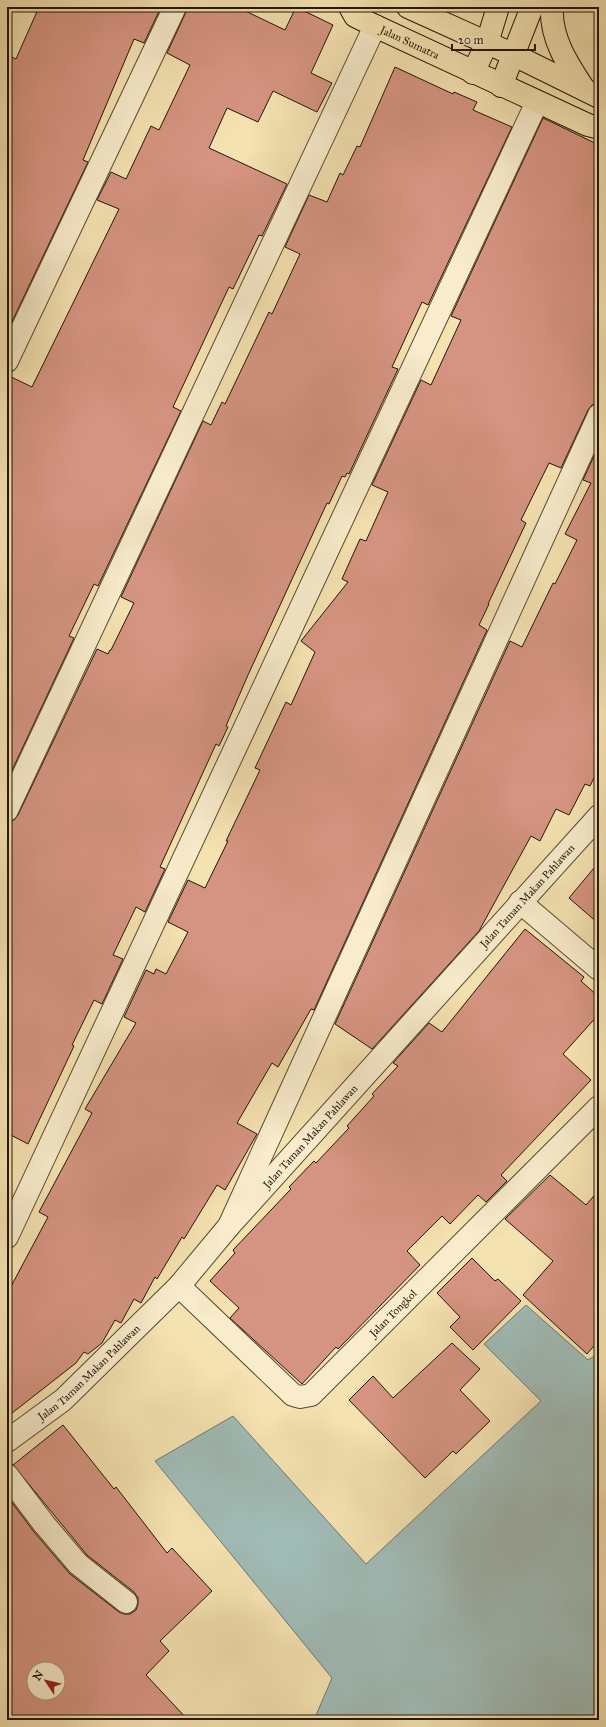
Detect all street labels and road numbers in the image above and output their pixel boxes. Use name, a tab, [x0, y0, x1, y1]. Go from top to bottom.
street label: Jalan Sumatra	[377, 22, 442, 62]
street label: Jalan Taman Makan Pahlawan	[476, 841, 577, 952]
street label: Jalan Taman Makan Pahlawan	[259, 1082, 360, 1192]
street label: Jalan Tongkol	[366, 1287, 419, 1341]
street label: Jalan Taman Makan Pahlawan	[34, 1322, 143, 1424]

